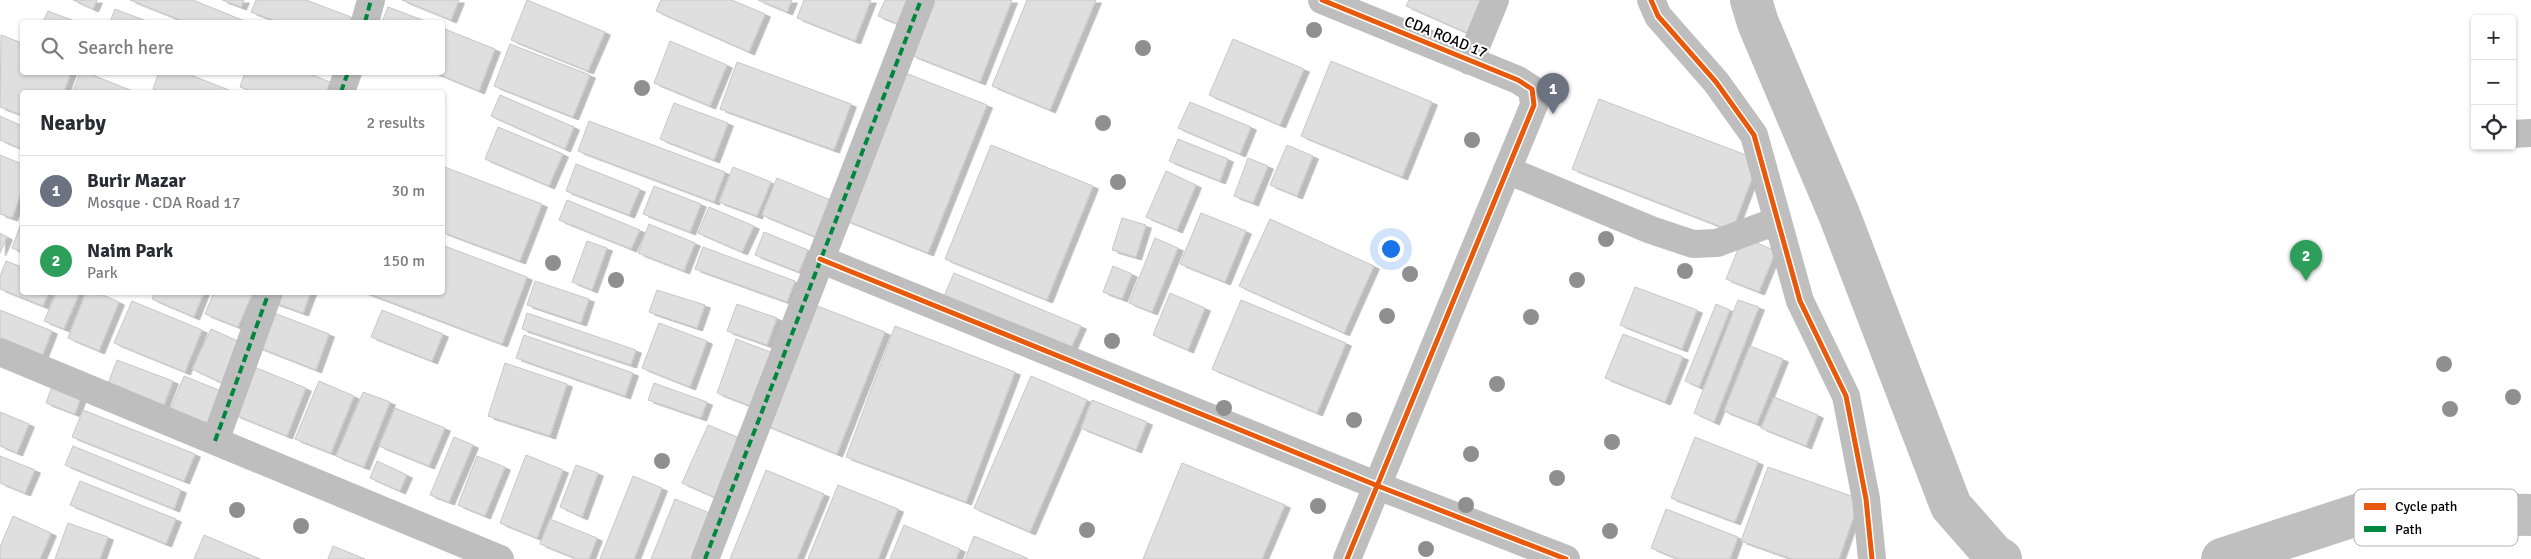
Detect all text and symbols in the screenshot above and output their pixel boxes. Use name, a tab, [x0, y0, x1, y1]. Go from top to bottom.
street label: CDA ROAD 17	[1402, 12, 1490, 62]
map controls	[2471, 15, 2516, 150]
button: +	[2471, 15, 2516, 60]
search box	[20, 20, 445, 75]
icon: search	[38, 34, 66, 62]
text: Search here	[78, 36, 174, 60]
button: −	[2471, 60, 2516, 105]
pin: 1	[1537, 73, 1569, 114]
button: locate	[2471, 105, 2516, 150]
text: Nearby	[40, 110, 106, 136]
text: 2 results	[366, 113, 425, 133]
text: Burir Mazar	[87, 169, 186, 193]
text: 1	[52, 181, 60, 201]
text: 30 m	[391, 181, 425, 201]
text: Mosque · CDA Road 17	[87, 193, 241, 213]
your location	[1378, 236, 1404, 262]
text: Naim Park	[87, 239, 173, 263]
pin: 2	[2290, 240, 2322, 281]
text: 2	[52, 251, 60, 271]
text: 150 m	[383, 251, 425, 271]
text: Park	[87, 263, 118, 283]
legend	[2354, 489, 2518, 546]
text: Cycle path	[2395, 498, 2457, 515]
text: Path	[2395, 521, 2422, 538]

